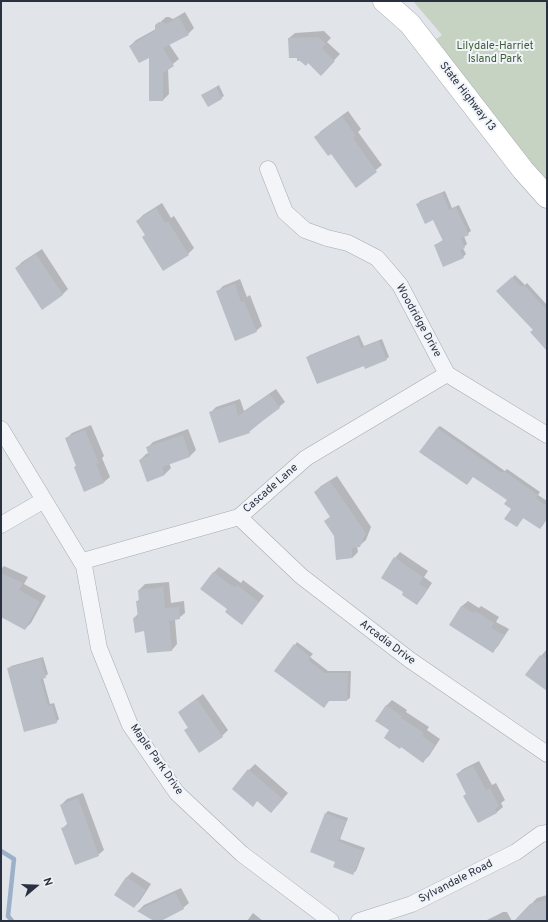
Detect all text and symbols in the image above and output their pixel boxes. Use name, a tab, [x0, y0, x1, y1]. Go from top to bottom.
park label: Lilydale-Harriet Island Park	[456, 40, 534, 66]
street label: State Highway 13	[436, 60, 498, 134]
street label: Woodridge Drive	[392, 282, 444, 360]
street label: Cascade Lane	[241, 462, 301, 516]
street label: Arcadia Drive	[357, 618, 417, 668]
street label: Maple Park Drive	[127, 722, 185, 798]
street label: Sylvandale Road	[417, 858, 495, 906]
north arrow	[16, 866, 56, 906]
text: N	[39, 876, 55, 888]

